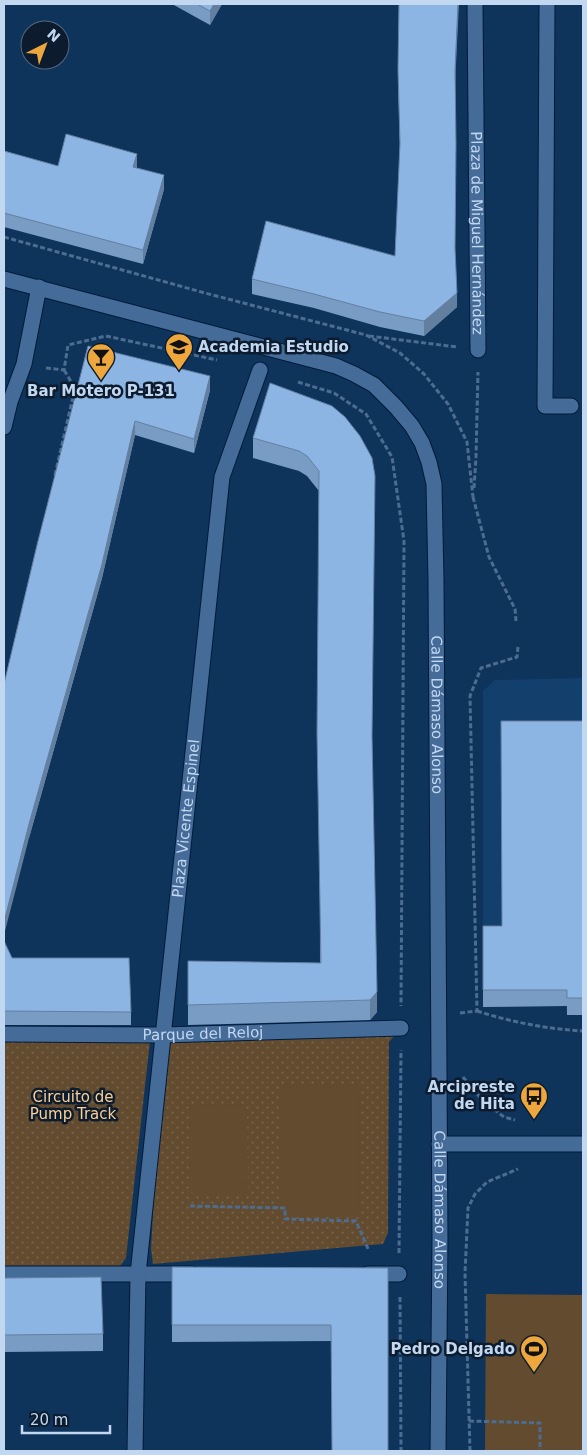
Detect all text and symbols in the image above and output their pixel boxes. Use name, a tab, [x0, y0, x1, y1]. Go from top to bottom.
north arrow	[20, 20, 70, 70]
text: N	[44, 25, 63, 45]
street label: Plaza de Miguel Hernández	[467, 131, 487, 335]
school or university icon: Academia Estudio	[164, 332, 194, 371]
place label: Academia Estudio	[198, 338, 349, 356]
bar icon: Bar Motero P-131	[86, 342, 116, 381]
place label: Bar Motero P-131	[27, 382, 175, 400]
street label: Calle Dámaso Alonso	[427, 635, 446, 794]
street label: Plaza Vicente Espinel	[169, 738, 203, 899]
street label: Parque del Reloj	[143, 1023, 264, 1044]
place label: Arcipreste de Hita	[427, 1078, 515, 1113]
bus stop icon: Arcipreste de Hita	[519, 1081, 549, 1120]
park label: Circuito de Pump Track	[30, 1088, 117, 1123]
street label: Calle Dámaso Alonso	[430, 1130, 449, 1289]
sports icon: Pedro Delgado	[519, 1334, 549, 1373]
place label: Pedro Delgado	[391, 1340, 515, 1358]
scale bar	[22, 1402, 110, 1434]
text: 20 m	[30, 1411, 68, 1429]

